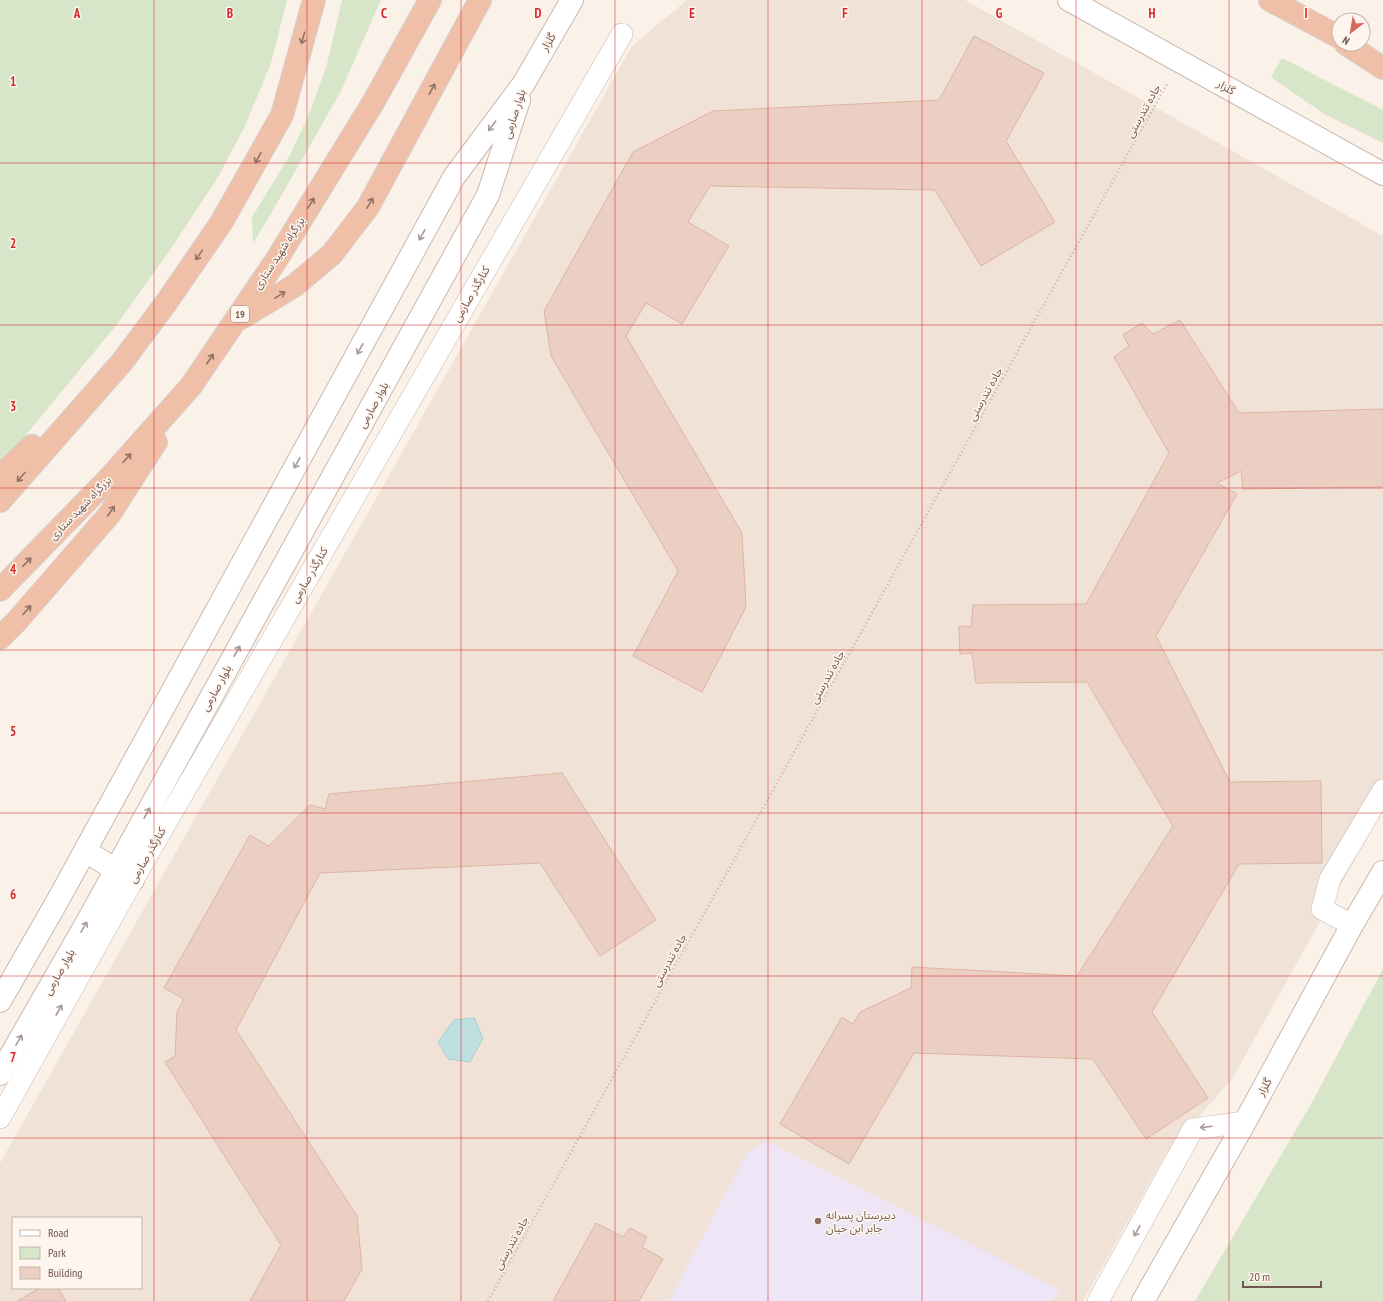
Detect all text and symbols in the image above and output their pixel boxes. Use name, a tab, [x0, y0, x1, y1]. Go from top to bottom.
text: A	[73, 5, 81, 22]
text: B	[227, 5, 233, 22]
text: C	[381, 5, 387, 22]
text: D	[535, 5, 542, 22]
text: E	[689, 5, 695, 22]
text: F	[842, 5, 848, 22]
text: G	[996, 5, 1003, 22]
text: H	[1149, 5, 1156, 22]
text: I	[1304, 5, 1308, 22]
north arrow	[1331, 12, 1371, 52]
street label: گلزار	[537, 30, 559, 54]
one-way arrow	[299, 31, 307, 44]
text: N	[1340, 33, 1352, 48]
text: 1	[10, 73, 16, 90]
street label: گلزار	[1214, 76, 1238, 98]
street label: جاده تندرستی	[1123, 81, 1164, 140]
one-way arrow	[429, 83, 437, 95]
street label: بلوار صارمی	[499, 88, 529, 140]
one-way arrow	[488, 120, 496, 131]
one-way arrow	[253, 152, 261, 164]
one-way arrow	[308, 197, 316, 209]
one-way arrow	[367, 197, 375, 209]
street label: بزرگراه شهید ستاری	[250, 214, 308, 292]
one-way arrow	[418, 229, 426, 241]
text: 2	[10, 235, 16, 252]
one-way arrow	[195, 250, 203, 261]
street label: کنارگذر صارمی	[449, 263, 493, 325]
one-way arrow	[274, 290, 286, 298]
road number: 19	[231, 306, 249, 322]
one-way arrow	[356, 343, 363, 355]
one-way arrow	[206, 353, 214, 364]
street label: جاده تندرستی	[965, 364, 1006, 423]
street label: بلوار صارمی	[355, 379, 392, 431]
text: 3	[10, 398, 16, 415]
one-way arrow	[122, 454, 131, 464]
one-way arrow	[293, 457, 301, 469]
one-way arrow	[17, 472, 26, 482]
street label: بزرگراه شهید ستاری	[46, 473, 114, 543]
one-way arrow	[107, 506, 115, 517]
street label: کنارگذر صارمی	[287, 544, 331, 606]
one-way arrow	[22, 557, 32, 567]
text: 4	[10, 561, 17, 578]
one-way arrow	[22, 605, 31, 615]
one-way arrow	[233, 645, 241, 657]
street label: جاده تندرستی	[807, 647, 848, 706]
street label: بلوار صارمی	[198, 662, 235, 714]
text: 5	[10, 723, 16, 740]
one-way arrow	[143, 807, 151, 819]
street label: کنارگذر صارمی	[125, 824, 169, 886]
text: 6	[10, 886, 16, 903]
one-way arrow	[81, 921, 89, 933]
street label: جاده تندرستی	[649, 930, 690, 989]
street label: بلوار صارمی	[40, 946, 78, 998]
one-way arrow	[56, 1004, 64, 1016]
one-way arrow	[16, 1034, 24, 1046]
text: 7	[10, 1049, 16, 1066]
street label: گلزار	[1253, 1075, 1275, 1099]
one-way arrow	[1200, 1123, 1213, 1131]
place label: دبیرستان پسرانه جابر ابن حیان	[826, 1208, 896, 1235]
street label: جاده تندرستی	[491, 1213, 532, 1272]
marker: دبیرستان پسرانه جابر ابن حیان	[813, 1216, 823, 1226]
legend	[12, 1217, 142, 1289]
text: Road	[48, 1225, 68, 1240]
one-way arrow	[1132, 1225, 1140, 1237]
text: Park	[48, 1245, 66, 1260]
scale bar	[1243, 1263, 1321, 1289]
text: Building	[48, 1265, 83, 1280]
text: 20 m	[1249, 1269, 1270, 1284]

